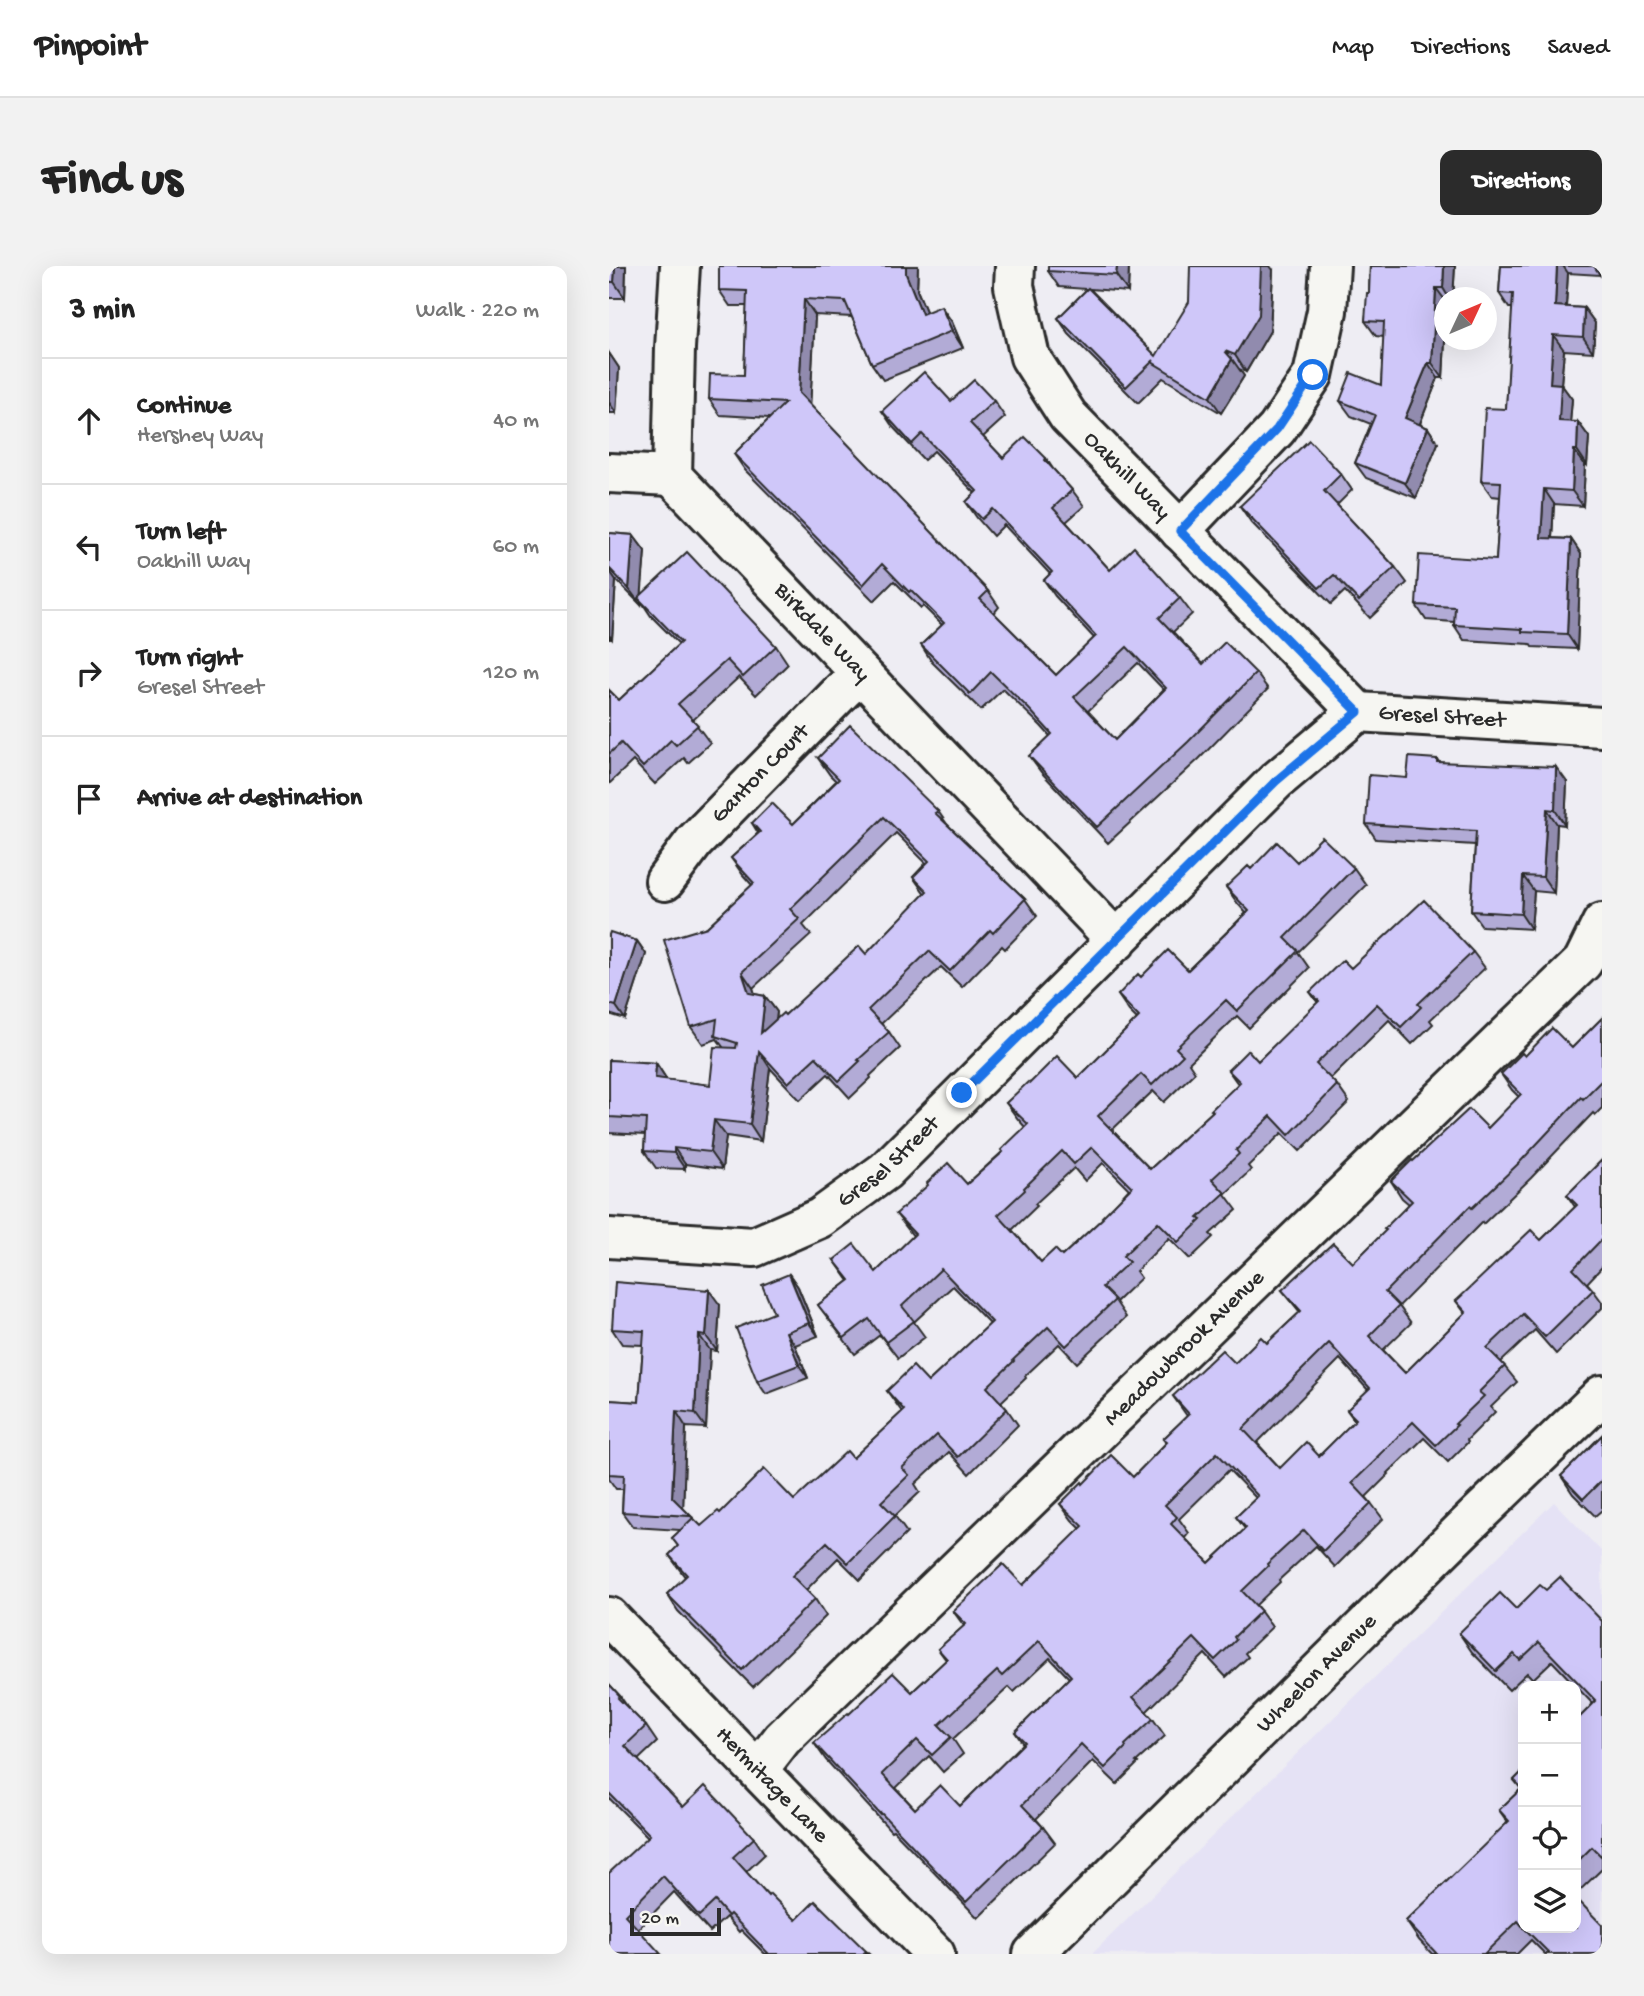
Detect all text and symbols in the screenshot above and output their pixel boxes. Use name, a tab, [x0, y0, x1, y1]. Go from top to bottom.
text: Pinpoint	[35, 29, 146, 67]
text: Map	[1332, 34, 1374, 63]
text: Directions	[1412, 34, 1510, 63]
text: Saved	[1548, 34, 1609, 63]
button: Directions	[1440, 150, 1602, 215]
text: Find us	[42, 153, 182, 211]
north arrow	[1434, 287, 1497, 350]
text: 3 min	[70, 294, 135, 329]
text: Walk · 220 m	[416, 298, 539, 325]
route start	[1297, 359, 1328, 390]
text: Continue	[137, 392, 231, 423]
icon: ahead	[70, 402, 108, 440]
text: 40 m	[493, 408, 539, 435]
text: Hershey Way	[137, 423, 263, 450]
street label: Oakhill Way	[1077, 426, 1176, 526]
text: Turn left	[137, 518, 225, 549]
icon: left	[70, 528, 108, 566]
text: 60 m	[493, 534, 539, 561]
text: Oakhill Way	[137, 549, 250, 576]
street label: Birkdale Way	[767, 577, 876, 688]
text: Turn right	[137, 644, 241, 675]
icon: right	[70, 654, 108, 692]
text: 120 m	[484, 660, 539, 687]
text: Gresel Street	[137, 675, 264, 702]
street label: Gresel Street	[1378, 700, 1508, 735]
street label: Ganton Court	[706, 717, 817, 829]
icon: arrive	[70, 780, 108, 818]
text: Arrive at destination	[137, 784, 362, 815]
route end	[946, 1077, 977, 1108]
street label: Gresel Street	[833, 1110, 947, 1214]
street label: Meadowbrook Avenue	[1099, 1264, 1271, 1432]
street label: Wheelon Avenue	[1251, 1607, 1383, 1739]
map controls	[1518, 1681, 1581, 1933]
button: +	[1518, 1681, 1581, 1744]
street label: Hermitage Lane	[709, 1721, 835, 1850]
button: −	[1518, 1744, 1581, 1807]
button: locate	[1518, 1807, 1581, 1870]
button: layers	[1518, 1870, 1581, 1933]
scale bar	[630, 1905, 721, 1937]
text: 20 m	[641, 1908, 679, 1931]

